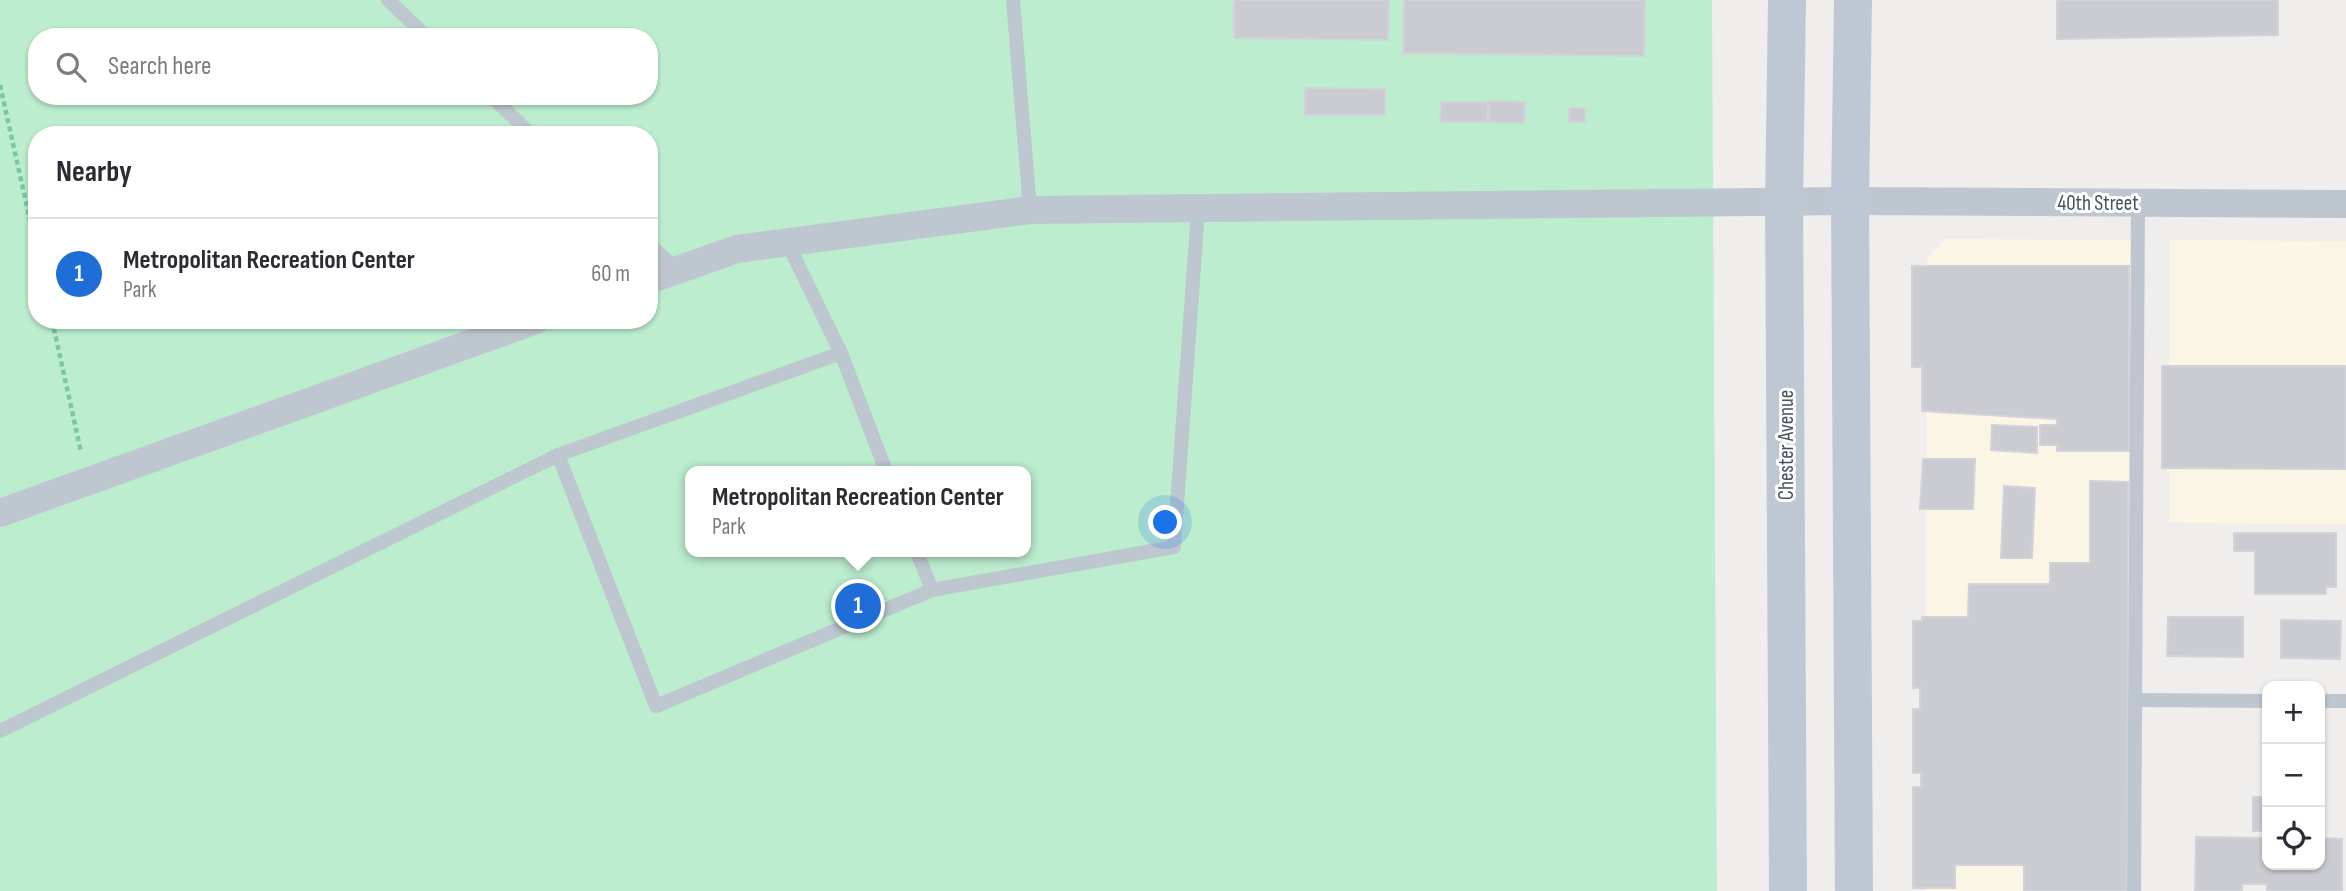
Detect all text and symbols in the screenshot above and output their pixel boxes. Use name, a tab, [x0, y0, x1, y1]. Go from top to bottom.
search box	[28, 28, 658, 105]
icon: search	[52, 48, 90, 86]
text: Search here	[108, 51, 211, 82]
text: Nearby	[56, 154, 132, 190]
street label: 40th Street	[2057, 191, 2139, 216]
text: Metropolitan Recreation Center	[123, 245, 415, 276]
text: 1	[74, 260, 84, 288]
text: 60 m	[591, 260, 630, 288]
text: Park	[123, 276, 157, 304]
street label: Chester Avenue	[1774, 390, 1799, 500]
popup	[685, 466, 1031, 557]
text: Metropolitan Recreation Center	[712, 482, 1004, 513]
your location	[1148, 505, 1182, 539]
text: Park	[712, 513, 746, 541]
pin: 1	[835, 580, 881, 632]
map controls	[2262, 681, 2325, 870]
button: +	[2262, 681, 2325, 744]
button: −	[2262, 744, 2325, 807]
button: locate	[2262, 807, 2325, 870]

